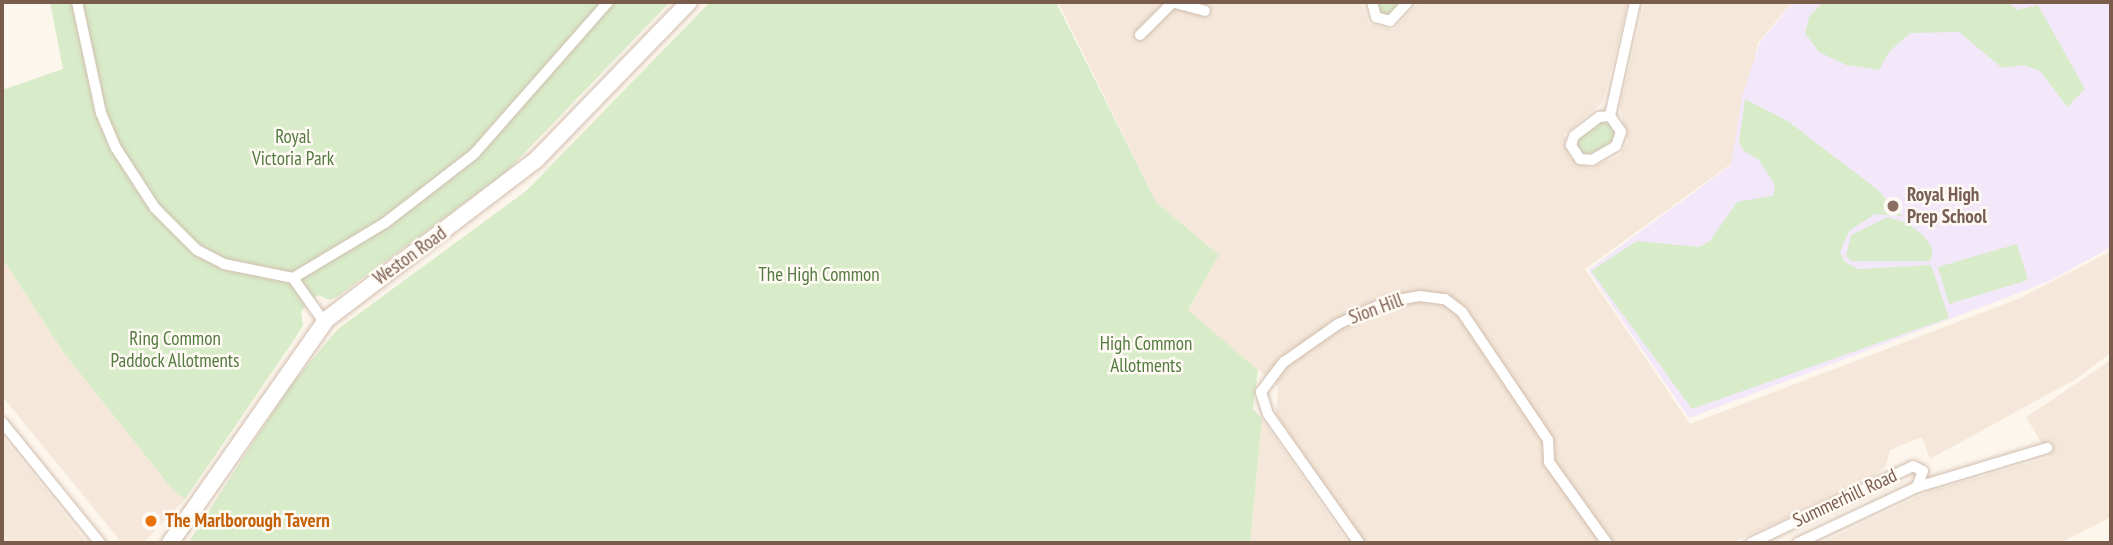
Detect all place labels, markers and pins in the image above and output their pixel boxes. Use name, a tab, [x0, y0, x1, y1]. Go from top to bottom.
place label: Royal High Prep School	[1907, 184, 1987, 228]
marker: Royal High Prep School	[1885, 198, 1901, 214]
place label: The Marlborough Tavern	[165, 510, 330, 532]
marker: The Marlborough Tavern	[143, 513, 159, 529]

